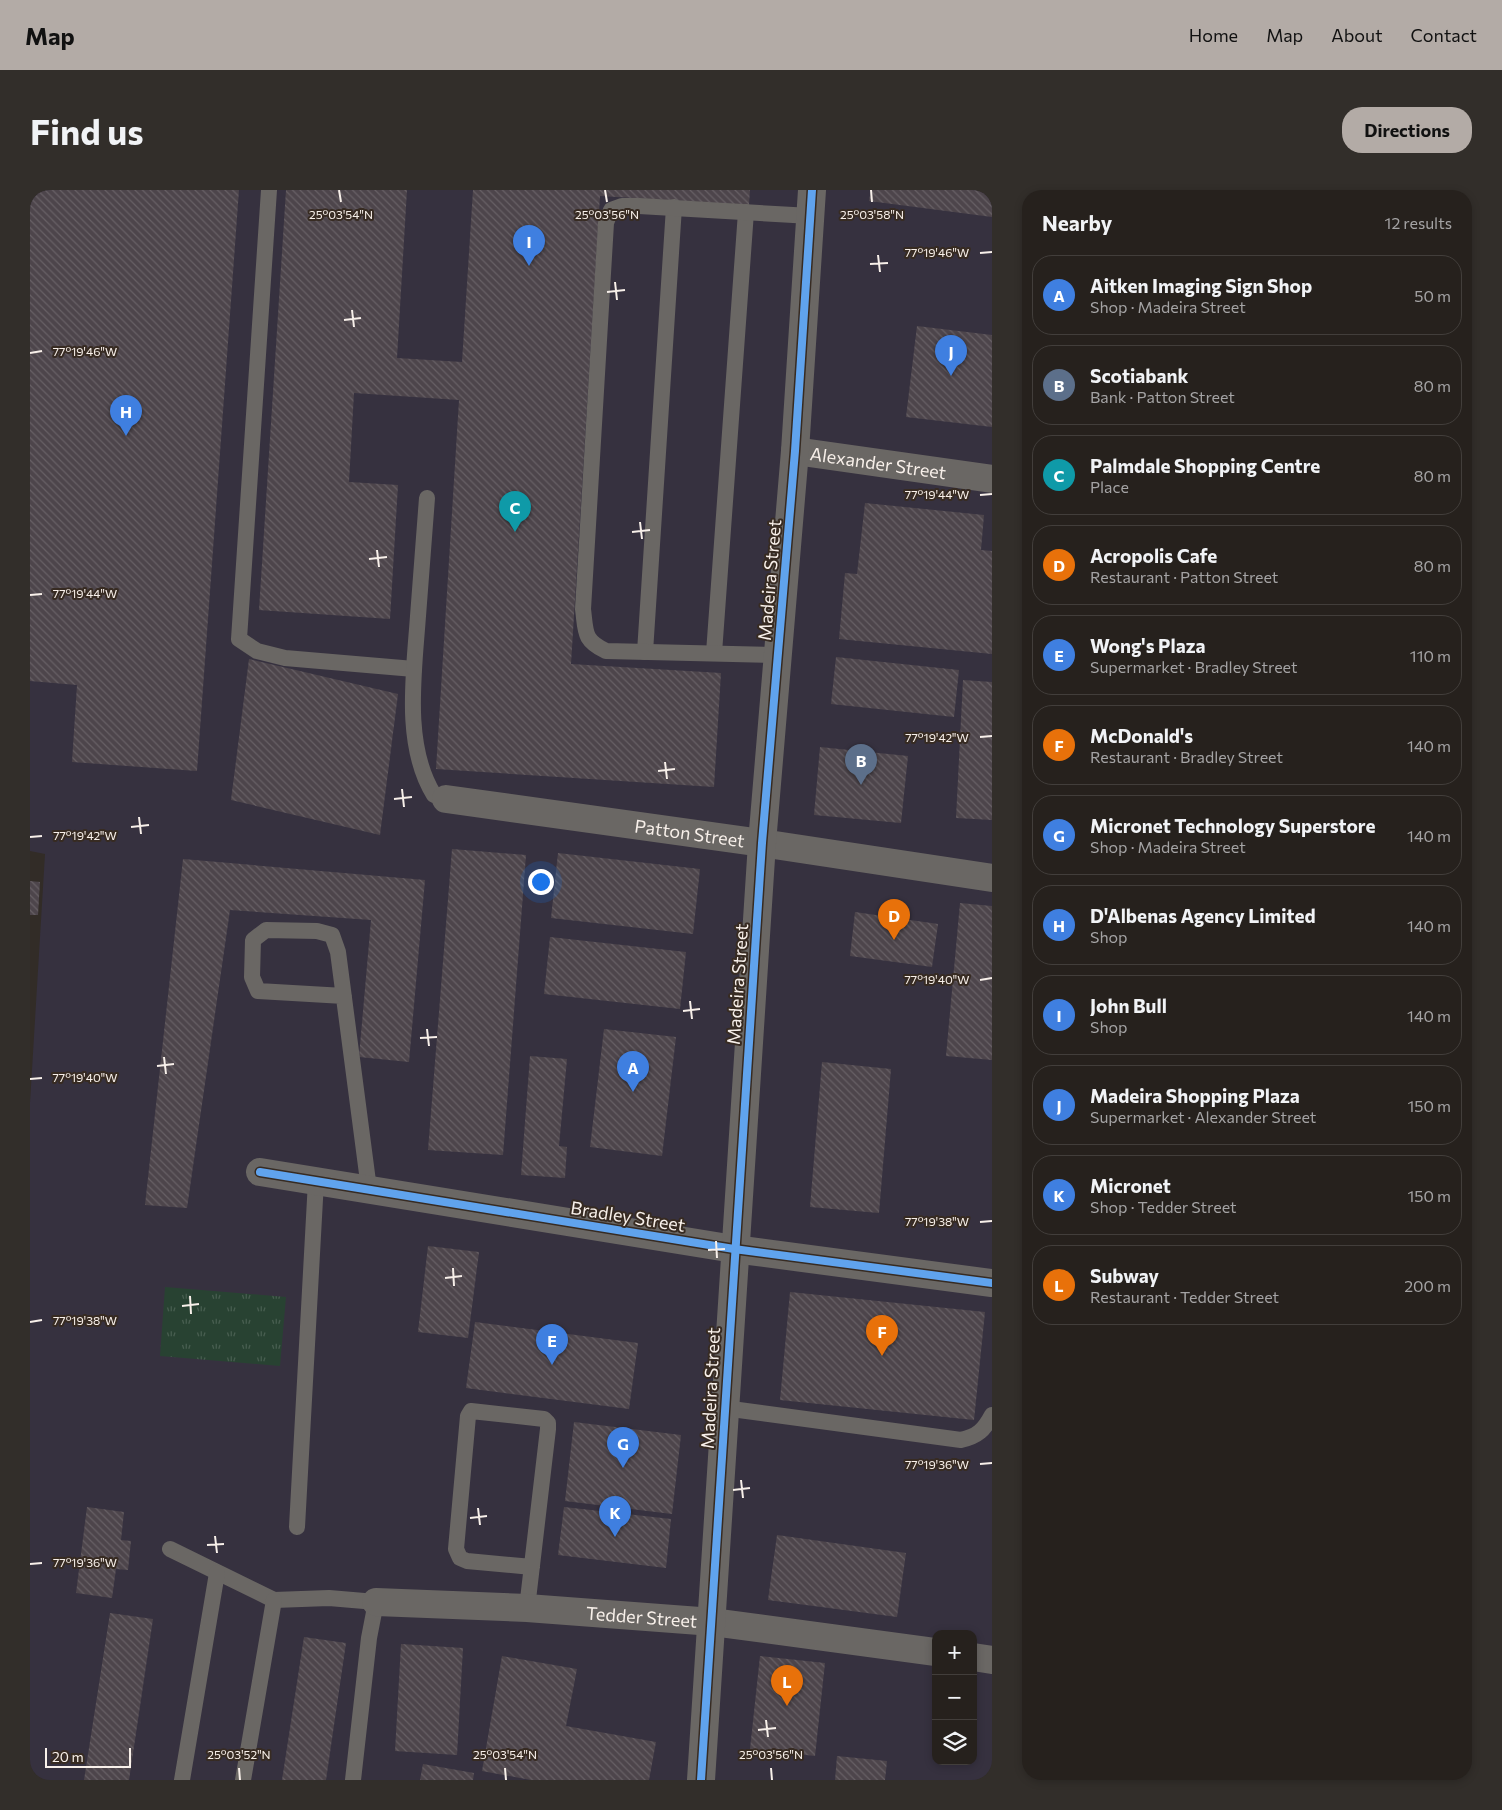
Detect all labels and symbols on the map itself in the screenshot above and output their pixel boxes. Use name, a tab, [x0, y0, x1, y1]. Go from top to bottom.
text: 25°03'54"N	[309, 207, 373, 221]
text: 25°03'56"N	[575, 207, 639, 221]
text: 25°03'58"N	[840, 207, 904, 221]
pin: I	[513, 225, 545, 266]
text: 77°19'46"W	[905, 245, 969, 259]
pin: J	[935, 335, 967, 376]
text: 77°19'46"W	[53, 344, 117, 358]
pin: H	[110, 395, 142, 436]
street label: Alexander Street	[809, 442, 948, 483]
text: 77°19'44"W	[905, 487, 969, 501]
pin: C	[499, 491, 531, 532]
street label: Madeira Street	[753, 518, 785, 642]
text: 77°19'44"W	[53, 586, 117, 600]
text: 77°19'42"W	[905, 730, 969, 744]
pin: B	[845, 744, 877, 785]
street label: Patton Street	[633, 814, 746, 851]
text: 77°19'42"W	[53, 828, 117, 842]
your location	[528, 869, 554, 895]
pin: D	[878, 899, 910, 940]
street label: Madeira Street	[722, 923, 752, 1045]
text: 77°19'40"W	[905, 972, 969, 986]
pin: A	[617, 1051, 649, 1092]
text: 77°19'40"W	[53, 1070, 117, 1084]
street label: Bradley Street	[569, 1196, 687, 1236]
text: 77°19'38"W	[905, 1214, 969, 1228]
text: 77°19'38"W	[53, 1313, 117, 1327]
pin: F	[866, 1315, 898, 1356]
pin: E	[536, 1324, 568, 1365]
street label: Madeira Street	[696, 1327, 724, 1449]
pin: G	[607, 1427, 639, 1468]
text: 77°19'36"W	[905, 1457, 969, 1471]
pin: K	[599, 1496, 631, 1537]
text: 77°19'36"W	[53, 1555, 117, 1569]
street label: Tedder Street	[585, 1601, 698, 1632]
pin: L	[771, 1665, 803, 1706]
scale bar	[45, 1745, 131, 1768]
text: 25°03'52"N	[207, 1747, 271, 1761]
text: 25°03'54"N	[473, 1747, 537, 1761]
text: 25°03'56"N	[739, 1747, 803, 1761]

